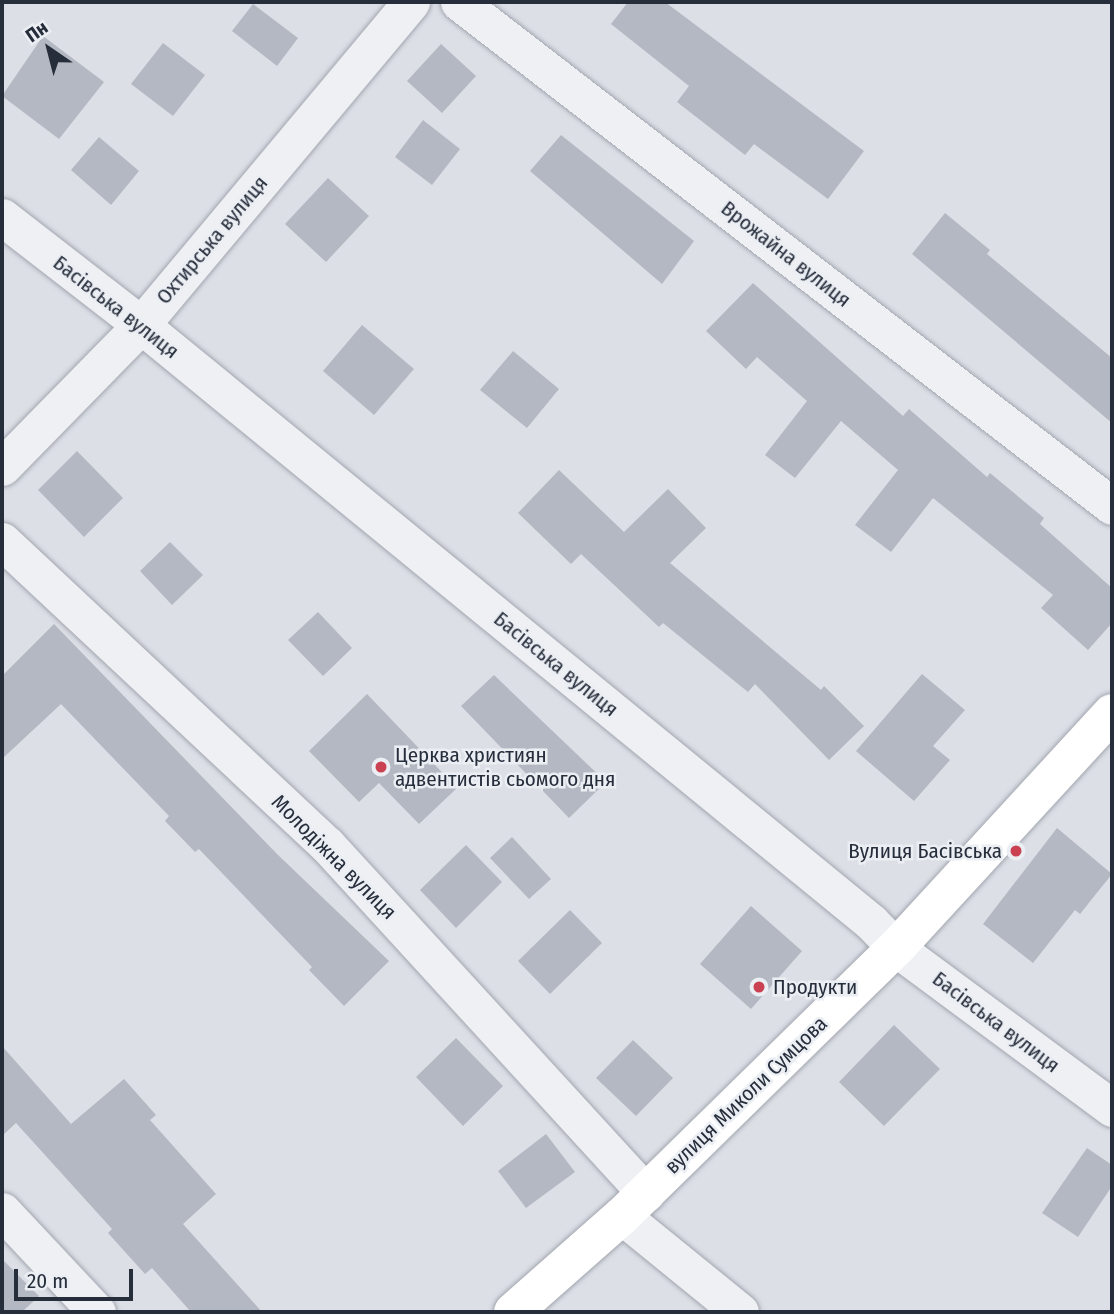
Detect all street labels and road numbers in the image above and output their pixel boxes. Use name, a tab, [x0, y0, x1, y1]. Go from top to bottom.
street label: Охтирська вулиця	[151, 171, 273, 309]
street label: Врожайна вулиця	[716, 196, 856, 312]
street label: Басівська вулиця	[48, 250, 184, 364]
street label: Басівська вулиця	[489, 606, 623, 722]
street label: Молодіжна вулиця	[266, 789, 402, 925]
street label: Басівська вулиця	[928, 966, 1064, 1078]
street label: вулиця Миколи Сумцова	[660, 1011, 832, 1179]

